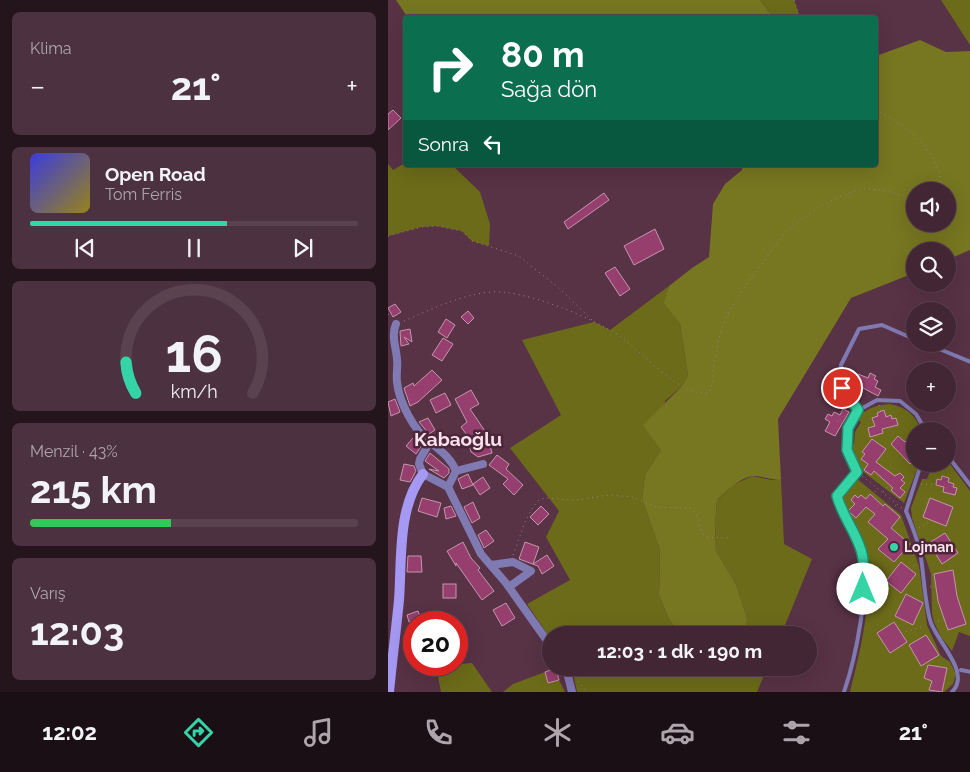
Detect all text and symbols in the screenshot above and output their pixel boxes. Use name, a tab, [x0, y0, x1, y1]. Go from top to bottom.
text: 80 m	[501, 34, 585, 75]
icon: right	[418, 35, 483, 100]
text: Klima	[30, 39, 72, 58]
text: 21°	[171, 64, 221, 109]
text: −	[30, 70, 45, 103]
text: +	[346, 70, 358, 103]
text: Sağa dön	[501, 76, 597, 102]
icon: left	[479, 130, 507, 158]
text: Sonra	[418, 133, 469, 155]
text: Open Road	[105, 163, 206, 185]
map controls	[906, 182, 956, 472]
button: sound	[906, 182, 956, 232]
text: Tom Ferris	[105, 185, 182, 204]
icon: previous	[71, 234, 99, 262]
icon: pause	[180, 234, 208, 262]
icon: next	[289, 234, 317, 262]
button: search	[906, 242, 956, 292]
button: layers	[906, 302, 956, 352]
text: 16	[165, 323, 223, 384]
button: +	[906, 362, 956, 412]
pin	[821, 367, 863, 409]
icon: arrive	[828, 374, 856, 402]
text: km/h	[170, 381, 218, 402]
button: −	[906, 422, 956, 472]
district label: Kabaoğlu	[414, 428, 502, 450]
text: Menzil · 43%	[30, 442, 118, 461]
text: 215 km	[30, 467, 157, 512]
place label: Lojman	[904, 539, 954, 555]
marker: Lojman	[888, 541, 900, 553]
position arrow	[836, 562, 888, 614]
text: Varış	[30, 584, 66, 603]
text: 12:03	[30, 609, 124, 654]
speed limit sign: 20	[403, 611, 468, 676]
text: 12:03 · 1 dk · 190 m	[597, 640, 762, 662]
icon: directions	[181, 715, 216, 750]
icon: music	[301, 715, 336, 750]
icon: phone	[421, 715, 456, 750]
icon: climate	[540, 715, 575, 750]
icon: car	[660, 715, 695, 750]
icon: filters	[779, 715, 814, 750]
text: 12:02	[42, 719, 97, 745]
text: 21°	[899, 719, 928, 745]

